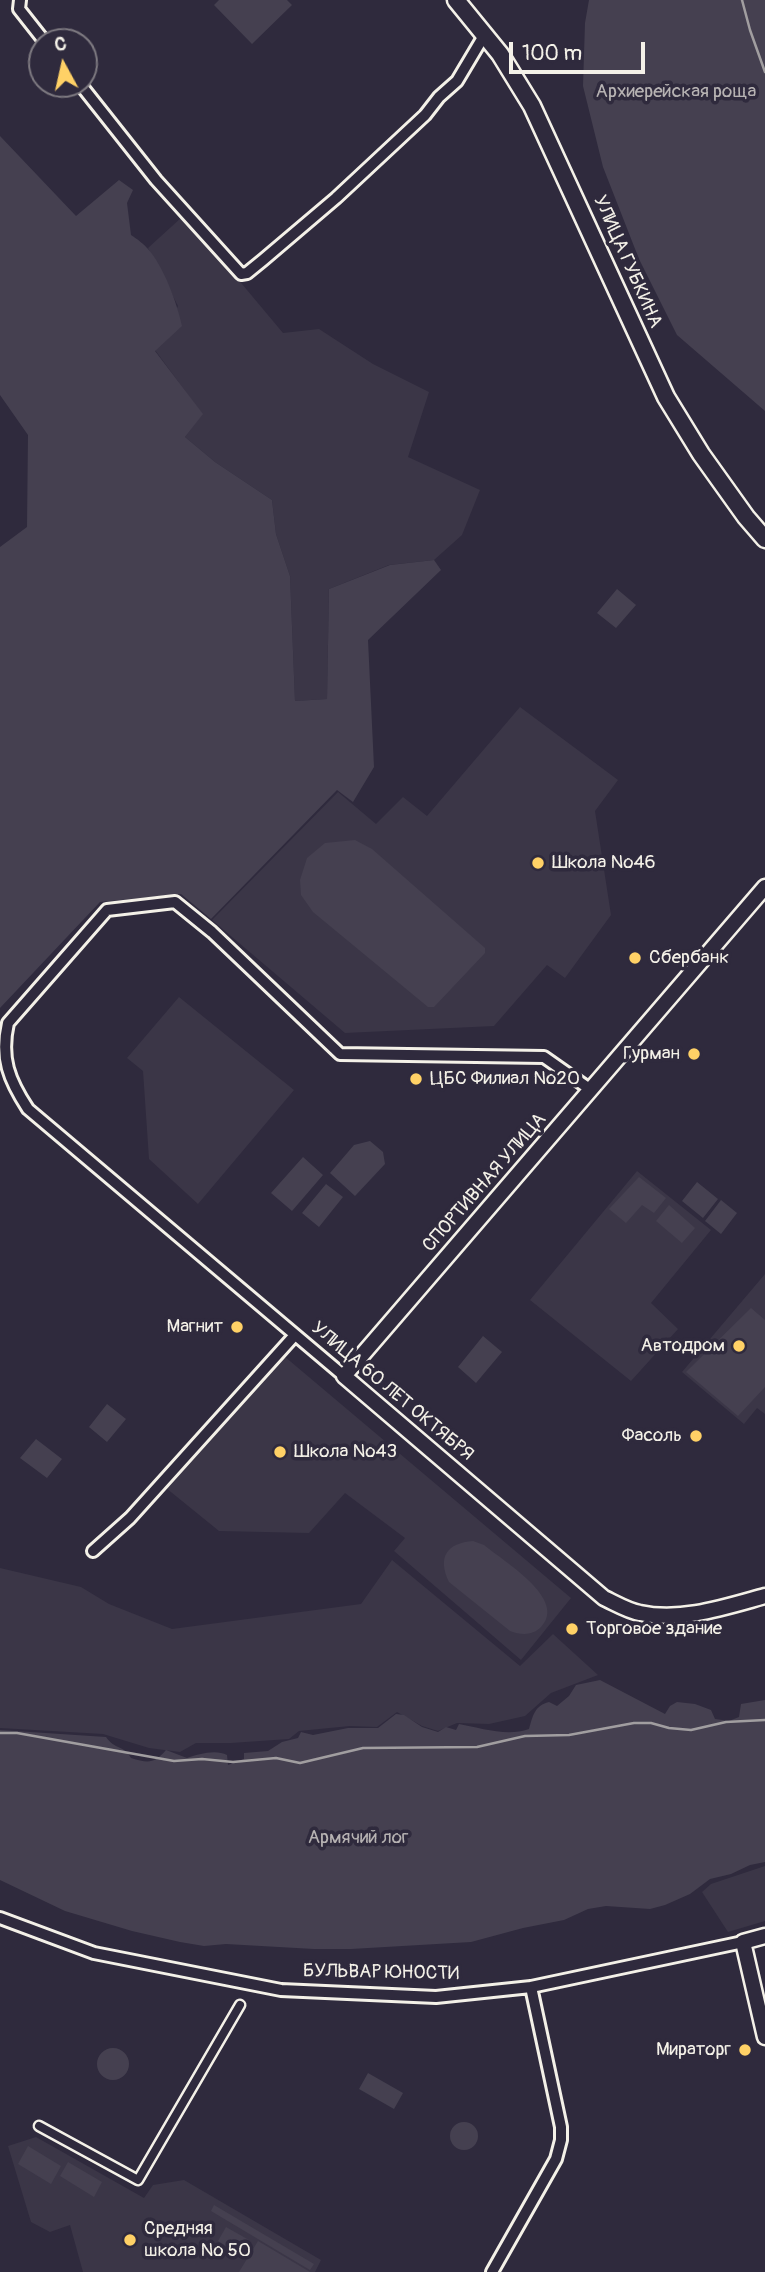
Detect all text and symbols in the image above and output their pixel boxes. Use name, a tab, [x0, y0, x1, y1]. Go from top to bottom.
north arrow	[28, 28, 98, 98]
scale bar	[513, 28, 650, 72]
text: С	[53, 31, 68, 57]
text: 100 m	[522, 40, 582, 67]
park label: Архиерейская роща	[596, 81, 756, 103]
street label: УЛИЦА ГУБКИНА	[588, 192, 666, 332]
place label: Школа №46	[552, 852, 656, 874]
marker: Школа №46	[530, 855, 546, 871]
place label: Сбербанк	[649, 947, 729, 969]
marker: Сбербанк	[627, 950, 643, 966]
place label: Гурман	[623, 1043, 680, 1065]
marker: Гурман	[686, 1046, 702, 1062]
place label: ЦБС Филиал №20	[430, 1068, 580, 1090]
marker: ЦБС Филиал №20	[408, 1071, 424, 1087]
street label: СПОРТИВНАЯ УЛИЦА	[418, 1109, 552, 1257]
place label: Магнит	[167, 1316, 223, 1338]
street label: УЛИЦА 60 ЛЕТ ОКТЯБРЯ	[306, 1318, 478, 1466]
marker: Магнит	[229, 1319, 245, 1335]
place label: Автодром	[641, 1335, 725, 1357]
marker: Автодром	[731, 1338, 747, 1354]
place label: Фасоль	[622, 1425, 682, 1447]
marker: Фасоль	[688, 1428, 704, 1444]
place label: Школа №43	[294, 1441, 397, 1463]
marker: Школа №43	[272, 1444, 288, 1460]
place label: Торговое здание	[586, 1618, 722, 1640]
marker: Торговое здание	[564, 1621, 580, 1637]
park label: Армячий лог	[308, 1827, 408, 1849]
street label: БУЛЬВАР ЮНОСТИ	[303, 1960, 459, 1986]
place label: Мираторг	[656, 2039, 731, 2061]
marker: Мираторг	[737, 2042, 753, 2058]
place label: Средняя школа № 50	[144, 2218, 251, 2262]
marker: Средняя школа № 50	[122, 2232, 138, 2248]

